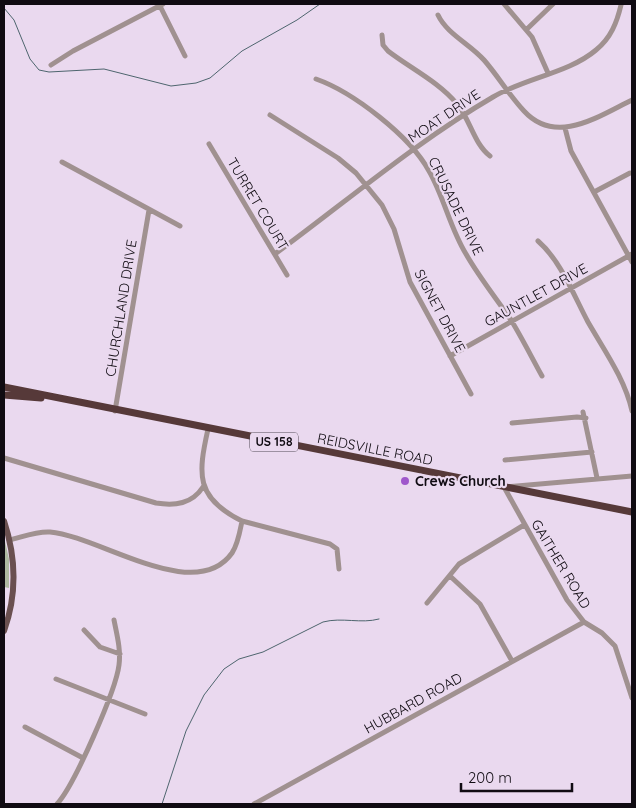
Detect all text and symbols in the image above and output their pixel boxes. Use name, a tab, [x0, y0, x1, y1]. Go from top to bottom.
street label: MOAT DRIVE	[405, 85, 484, 147]
street label: TURRET COURT	[223, 154, 293, 254]
street label: CRUSADE DRIVE	[424, 154, 488, 258]
street label: CHURCHLAND DRIVE	[101, 238, 141, 378]
street label: GAUNTLET DRIVE	[481, 259, 591, 331]
street label: SIGNET DRIVE	[411, 266, 469, 356]
street label: REIDSVILLE ROAD	[316, 429, 434, 469]
road number: US 158	[250, 432, 298, 452]
place label: Crews Church	[415, 472, 506, 490]
marker: Crews Church	[399, 475, 411, 487]
street label: GAITHER ROAD	[527, 516, 595, 612]
street label: HUBBARD ROAD	[361, 669, 465, 737]
scale bar	[461, 760, 572, 792]
text: 200 m	[468, 768, 512, 787]

